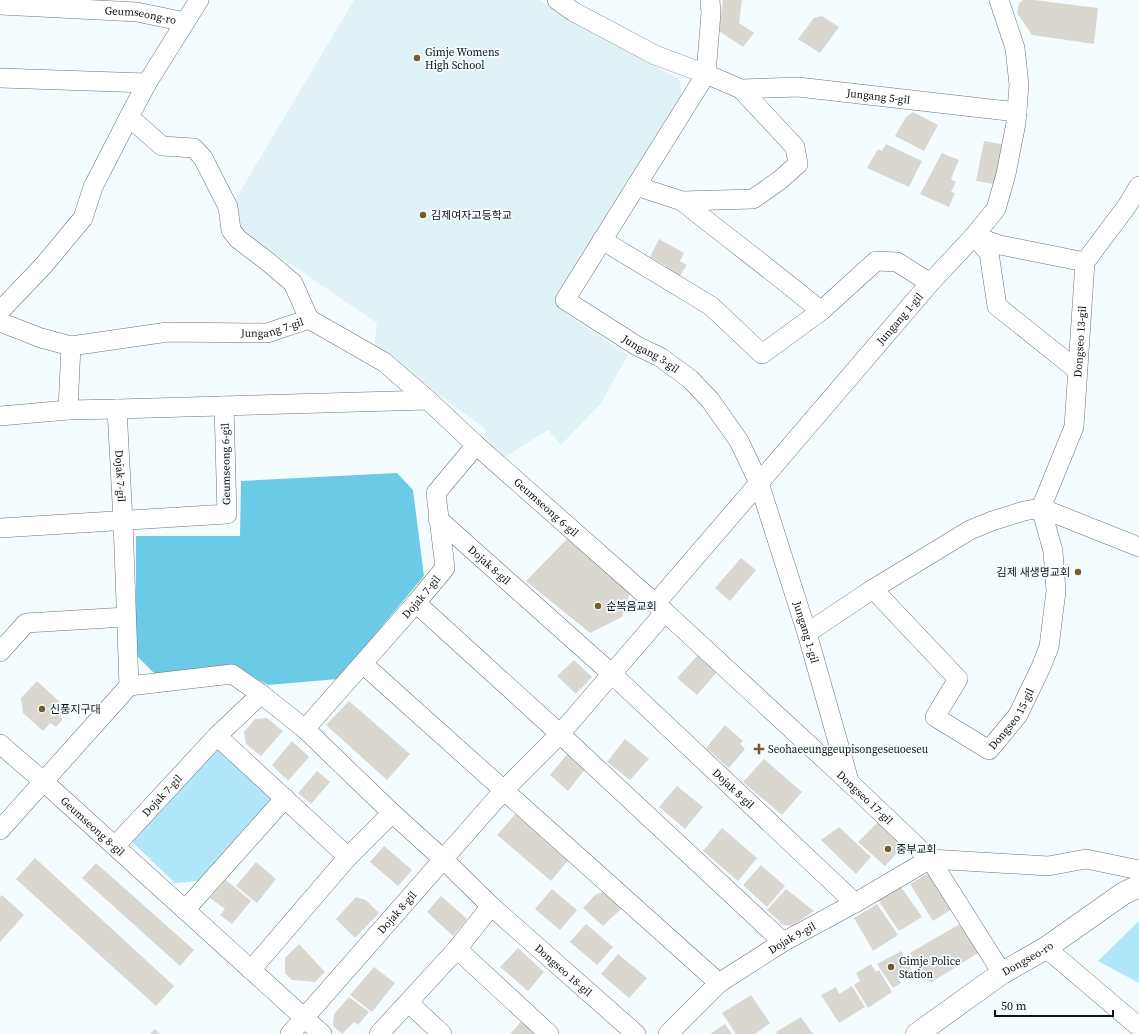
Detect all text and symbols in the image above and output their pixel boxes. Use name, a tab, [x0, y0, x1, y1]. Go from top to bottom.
street label: Geumseong-ro	[104, 3, 178, 27]
place label: Gimje Womens High School	[425, 45, 500, 73]
marker: Gimje Womens High School	[412, 53, 422, 63]
street label: Jungang 5-gil	[845, 85, 911, 107]
place label: 김제여자고등학교	[431, 208, 512, 223]
marker: 김제여자고등학교	[418, 210, 428, 220]
street label: Jungang 1-gil	[872, 289, 926, 348]
street label: Dongseo 13-gil	[1070, 305, 1090, 378]
street label: Jungang 7-gil	[240, 314, 305, 341]
street label: Jungang 3-gil	[619, 330, 683, 376]
street label: Geumseong 6-gil	[218, 423, 234, 505]
street label: Dojak 7-gil	[112, 449, 129, 502]
street label: Geumseong 6-gil	[511, 474, 582, 540]
street label: Dojak 8-gil	[465, 542, 514, 588]
place label: 김제 새생명교회	[997, 565, 1070, 580]
marker: 김제 새생명교회	[1073, 567, 1083, 577]
street label: Dojak 7-gil	[398, 572, 444, 622]
street label: Jungang 1-gil	[789, 598, 823, 665]
place label: 순복음교회	[606, 599, 657, 614]
marker: 순복음교회	[593, 601, 603, 611]
street label: Dongseo 15-gil	[985, 686, 1037, 753]
place label: 신풍지구대	[50, 702, 101, 717]
marker: 신풍지구대	[37, 704, 47, 714]
place label: Seohaeeunggeupisongeseuoeseu	[768, 742, 929, 757]
marker: Seohaeeunggeupisongeseuoeseu	[753, 743, 765, 755]
street label: Dojak 8-gil	[709, 765, 758, 812]
street label: Dongseo 17-gil	[834, 767, 896, 827]
street label: Dojak 7-gil	[139, 771, 185, 820]
street label: Geumseong 8-gil	[57, 793, 128, 859]
place label: 중부교회	[896, 842, 936, 857]
marker: 중부교회	[883, 844, 893, 854]
street label: Dojak 8-gil	[374, 888, 420, 937]
street label: Dojak 9-gil	[765, 918, 818, 957]
street label: Dongseo-ro	[999, 938, 1056, 979]
street label: Dongseo 18-gil	[532, 941, 595, 999]
place label: Gimje Police Station	[899, 954, 961, 982]
marker: Gimje Police Station	[886, 962, 896, 972]
scale bar	[995, 992, 1113, 1018]
text: 50 m	[1001, 998, 1027, 1014]

